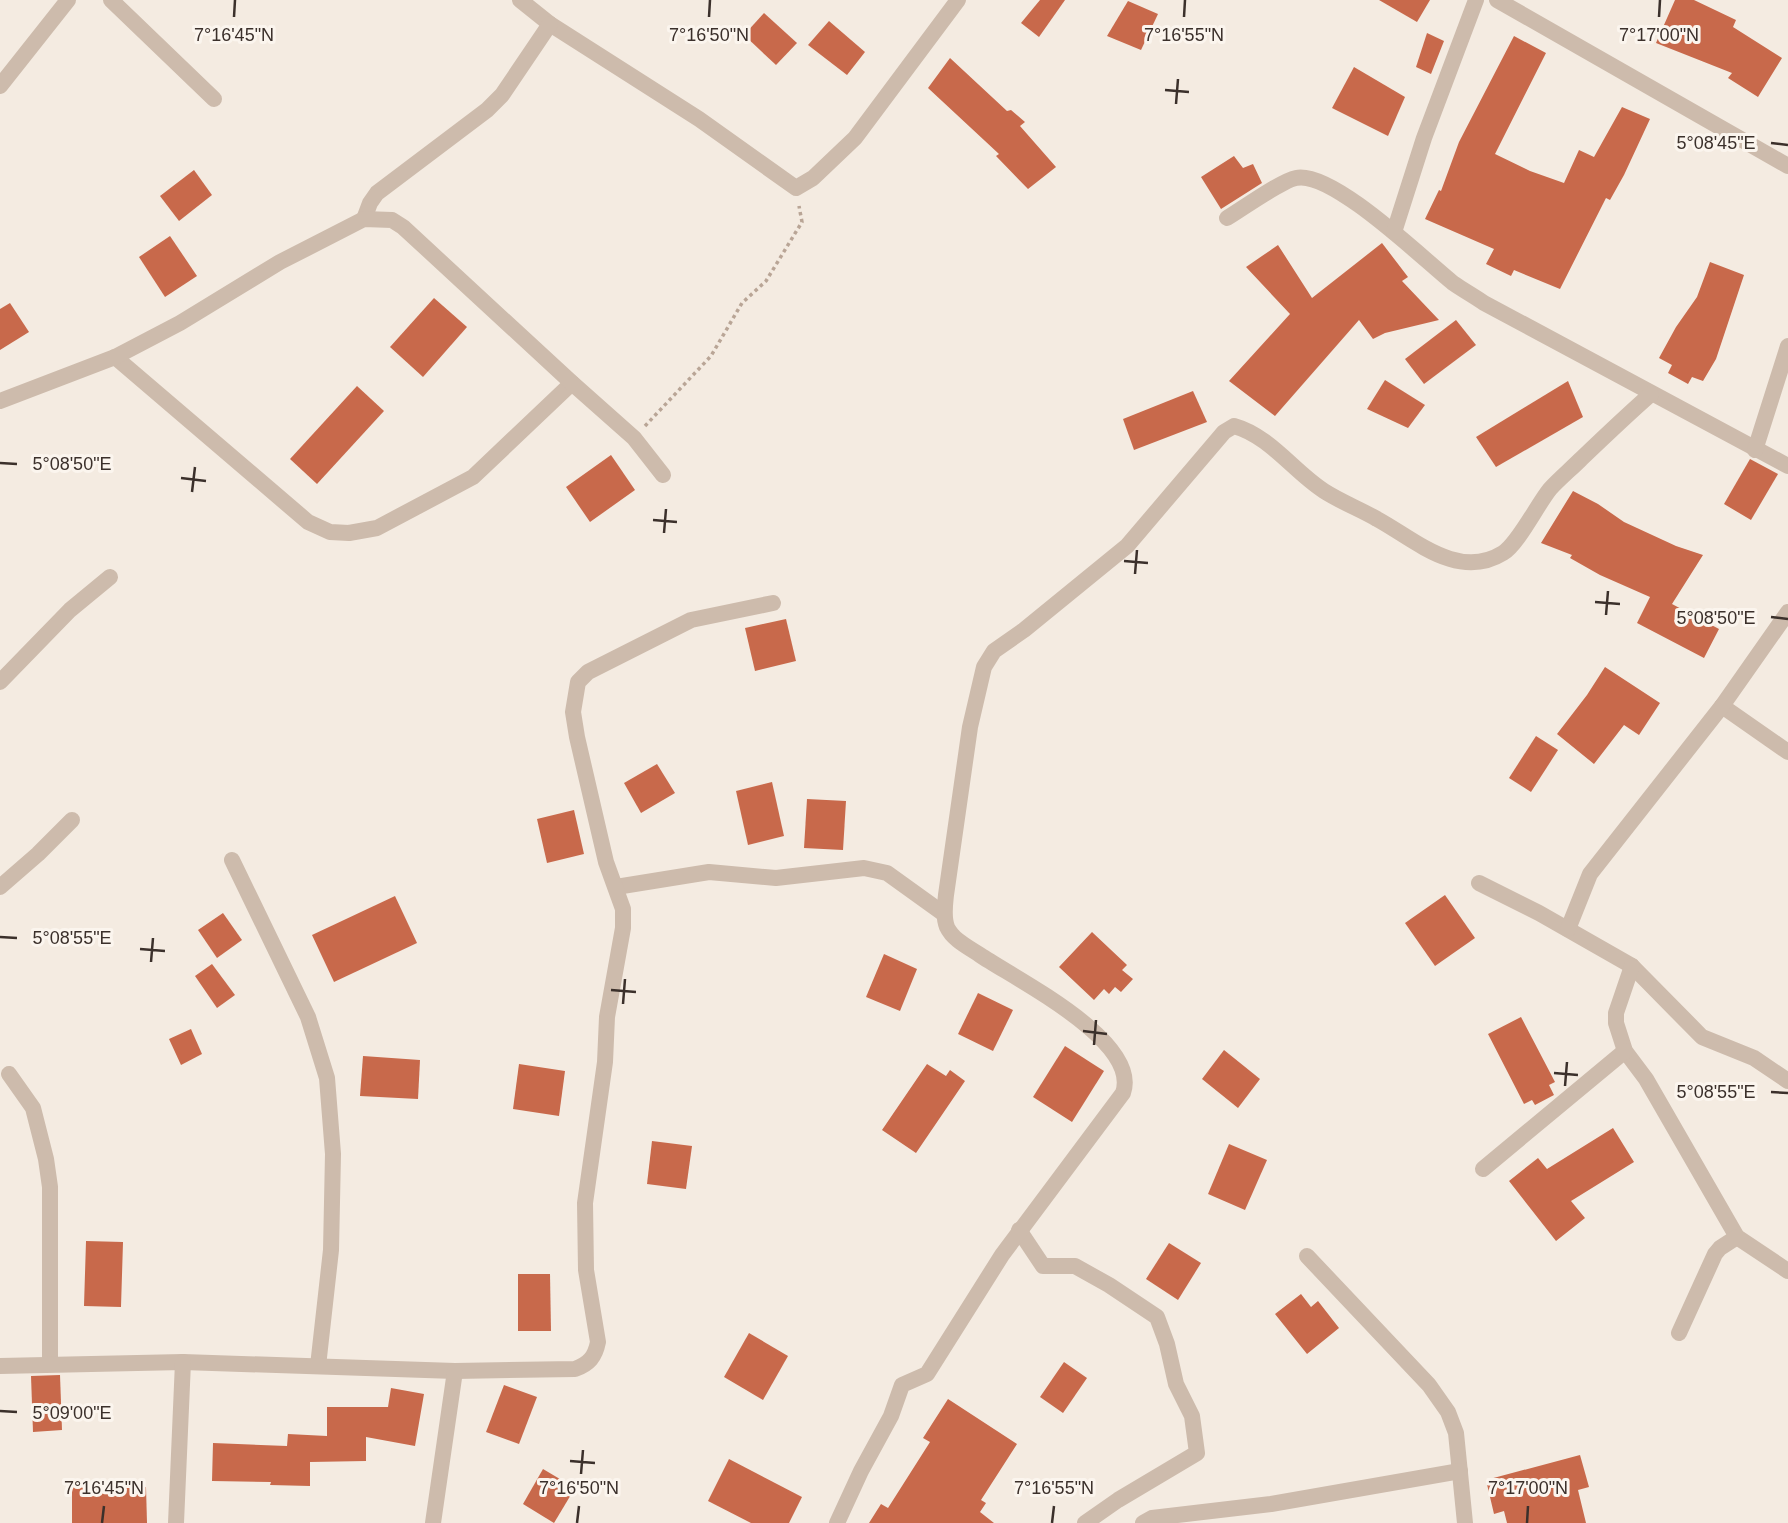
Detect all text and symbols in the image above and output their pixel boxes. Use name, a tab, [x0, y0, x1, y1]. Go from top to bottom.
text: 7°16'45"N	[194, 25, 274, 45]
text: 7°16'50"N	[669, 25, 749, 45]
text: 7°16'55"N	[1144, 25, 1224, 45]
text: 7°17'00"N	[1619, 25, 1699, 45]
text: 5°08'45"E	[1676, 133, 1756, 153]
text: 5°08'50"E	[32, 454, 112, 474]
text: 5°08'50"E	[1676, 608, 1756, 628]
text: 5°08'55"E	[32, 928, 112, 948]
text: 5°08'55"E	[1676, 1082, 1756, 1102]
text: 5°09'00"E	[32, 1403, 112, 1423]
text: 7°16'45"N	[64, 1478, 144, 1498]
text: 7°16'50"N	[539, 1478, 619, 1498]
text: 7°16'55"N	[1014, 1478, 1094, 1498]
text: 7°17'00"N	[1488, 1478, 1568, 1498]

